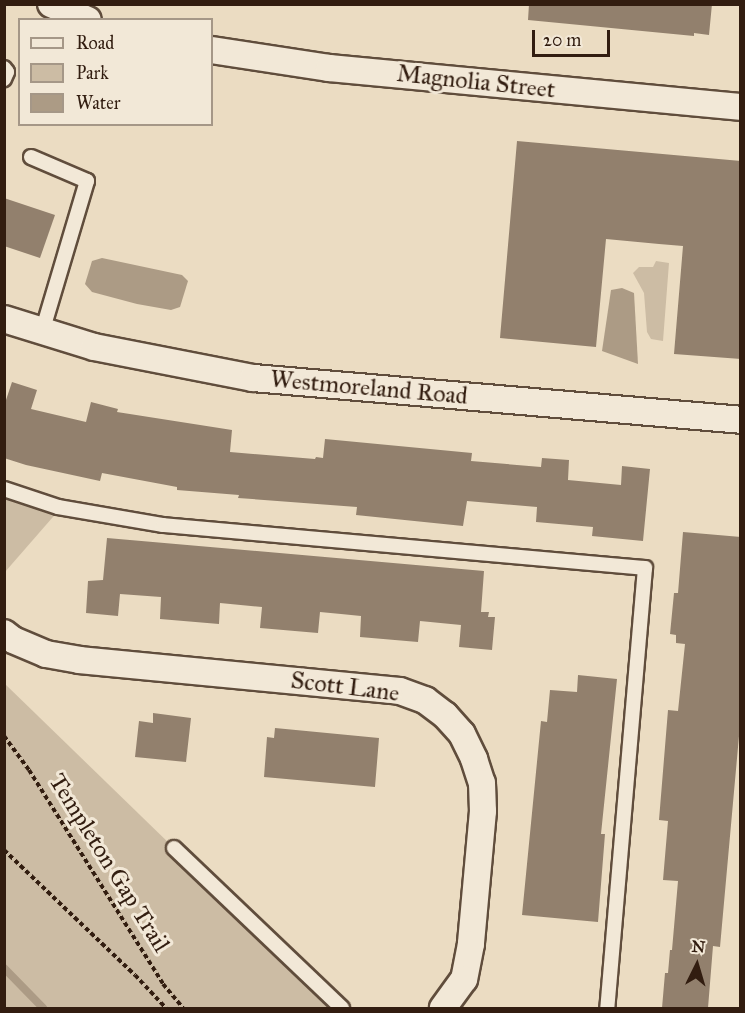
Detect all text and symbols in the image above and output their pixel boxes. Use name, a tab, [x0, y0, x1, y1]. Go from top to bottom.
legend	[18, 18, 213, 126]
scale bar	[535, 18, 613, 56]
text: 20 m	[543, 29, 581, 51]
text: Road	[76, 32, 114, 54]
street label: Magnolia Street	[395, 59, 557, 105]
text: Park	[76, 62, 109, 84]
text: Water	[76, 92, 120, 114]
street label: Westmoreland Road	[269, 365, 469, 411]
street label: Scott Lane	[289, 666, 401, 708]
street label: Templeton Gap Trail	[43, 769, 175, 957]
north arrow	[667, 935, 727, 995]
text: N	[691, 937, 706, 957]

